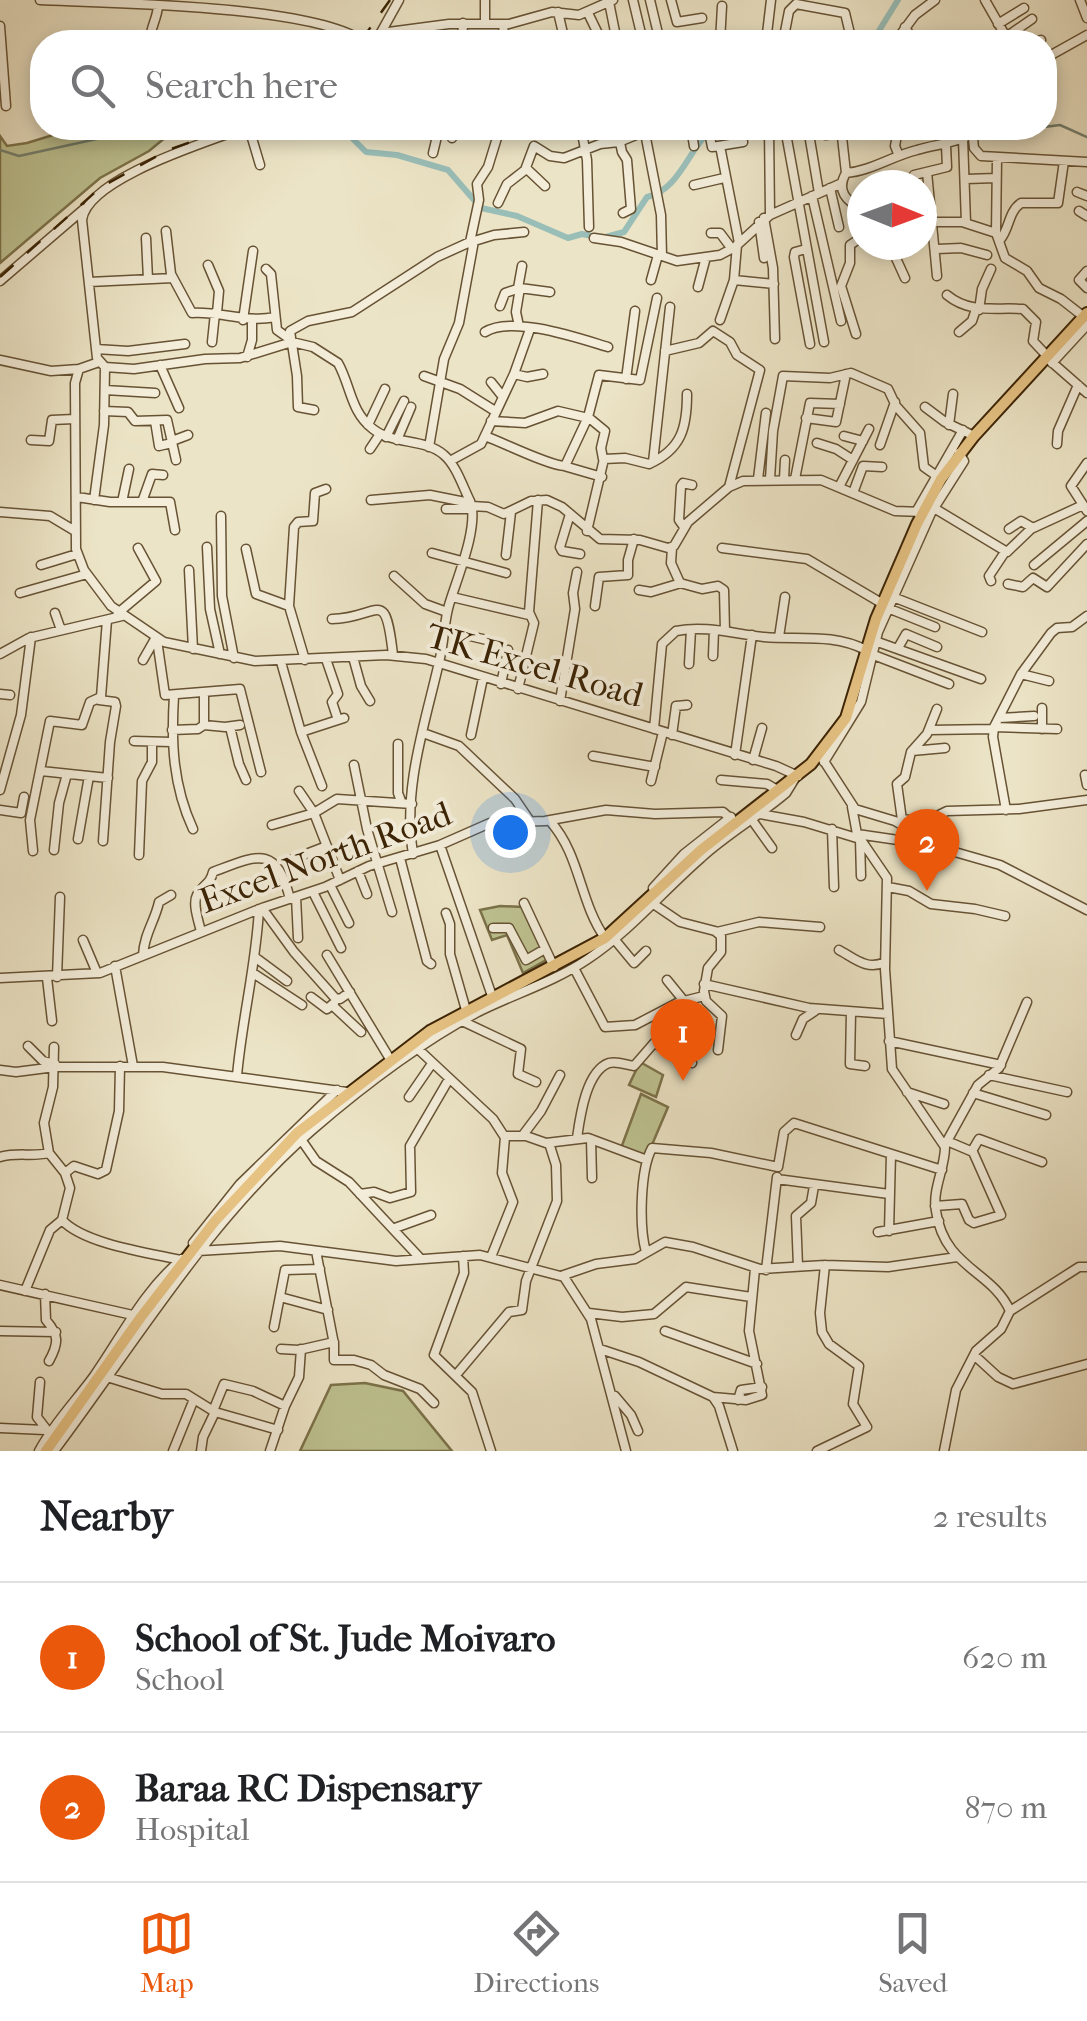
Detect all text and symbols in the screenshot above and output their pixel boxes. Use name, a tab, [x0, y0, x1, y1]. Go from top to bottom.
search box	[30, 30, 1057, 140]
icon: search	[65, 58, 120, 113]
text: Search here	[145, 63, 338, 108]
north arrow	[847, 170, 937, 260]
street label: TK Excel Road	[422, 615, 649, 716]
street label: Excel North Road	[194, 793, 458, 922]
your location	[485, 807, 536, 858]
pin: 2	[894, 808, 960, 891]
pin: 1	[650, 998, 716, 1081]
text: Nearby	[40, 1492, 172, 1541]
text: 2 results	[933, 1498, 1047, 1535]
text: School of St. Jude Moivaro	[135, 1616, 556, 1661]
text: 1	[67, 1639, 78, 1676]
text: 620 m	[962, 1639, 1047, 1676]
text: School	[135, 1661, 224, 1698]
text: Baraa RC Dispensary	[135, 1766, 481, 1811]
text: 2	[64, 1789, 81, 1826]
text: 870 m	[964, 1789, 1047, 1826]
text: Hospital	[135, 1811, 250, 1848]
tab: Map	[139, 1906, 194, 1999]
tab: Directions	[473, 1906, 599, 1999]
tab: Saved	[878, 1906, 948, 1999]

